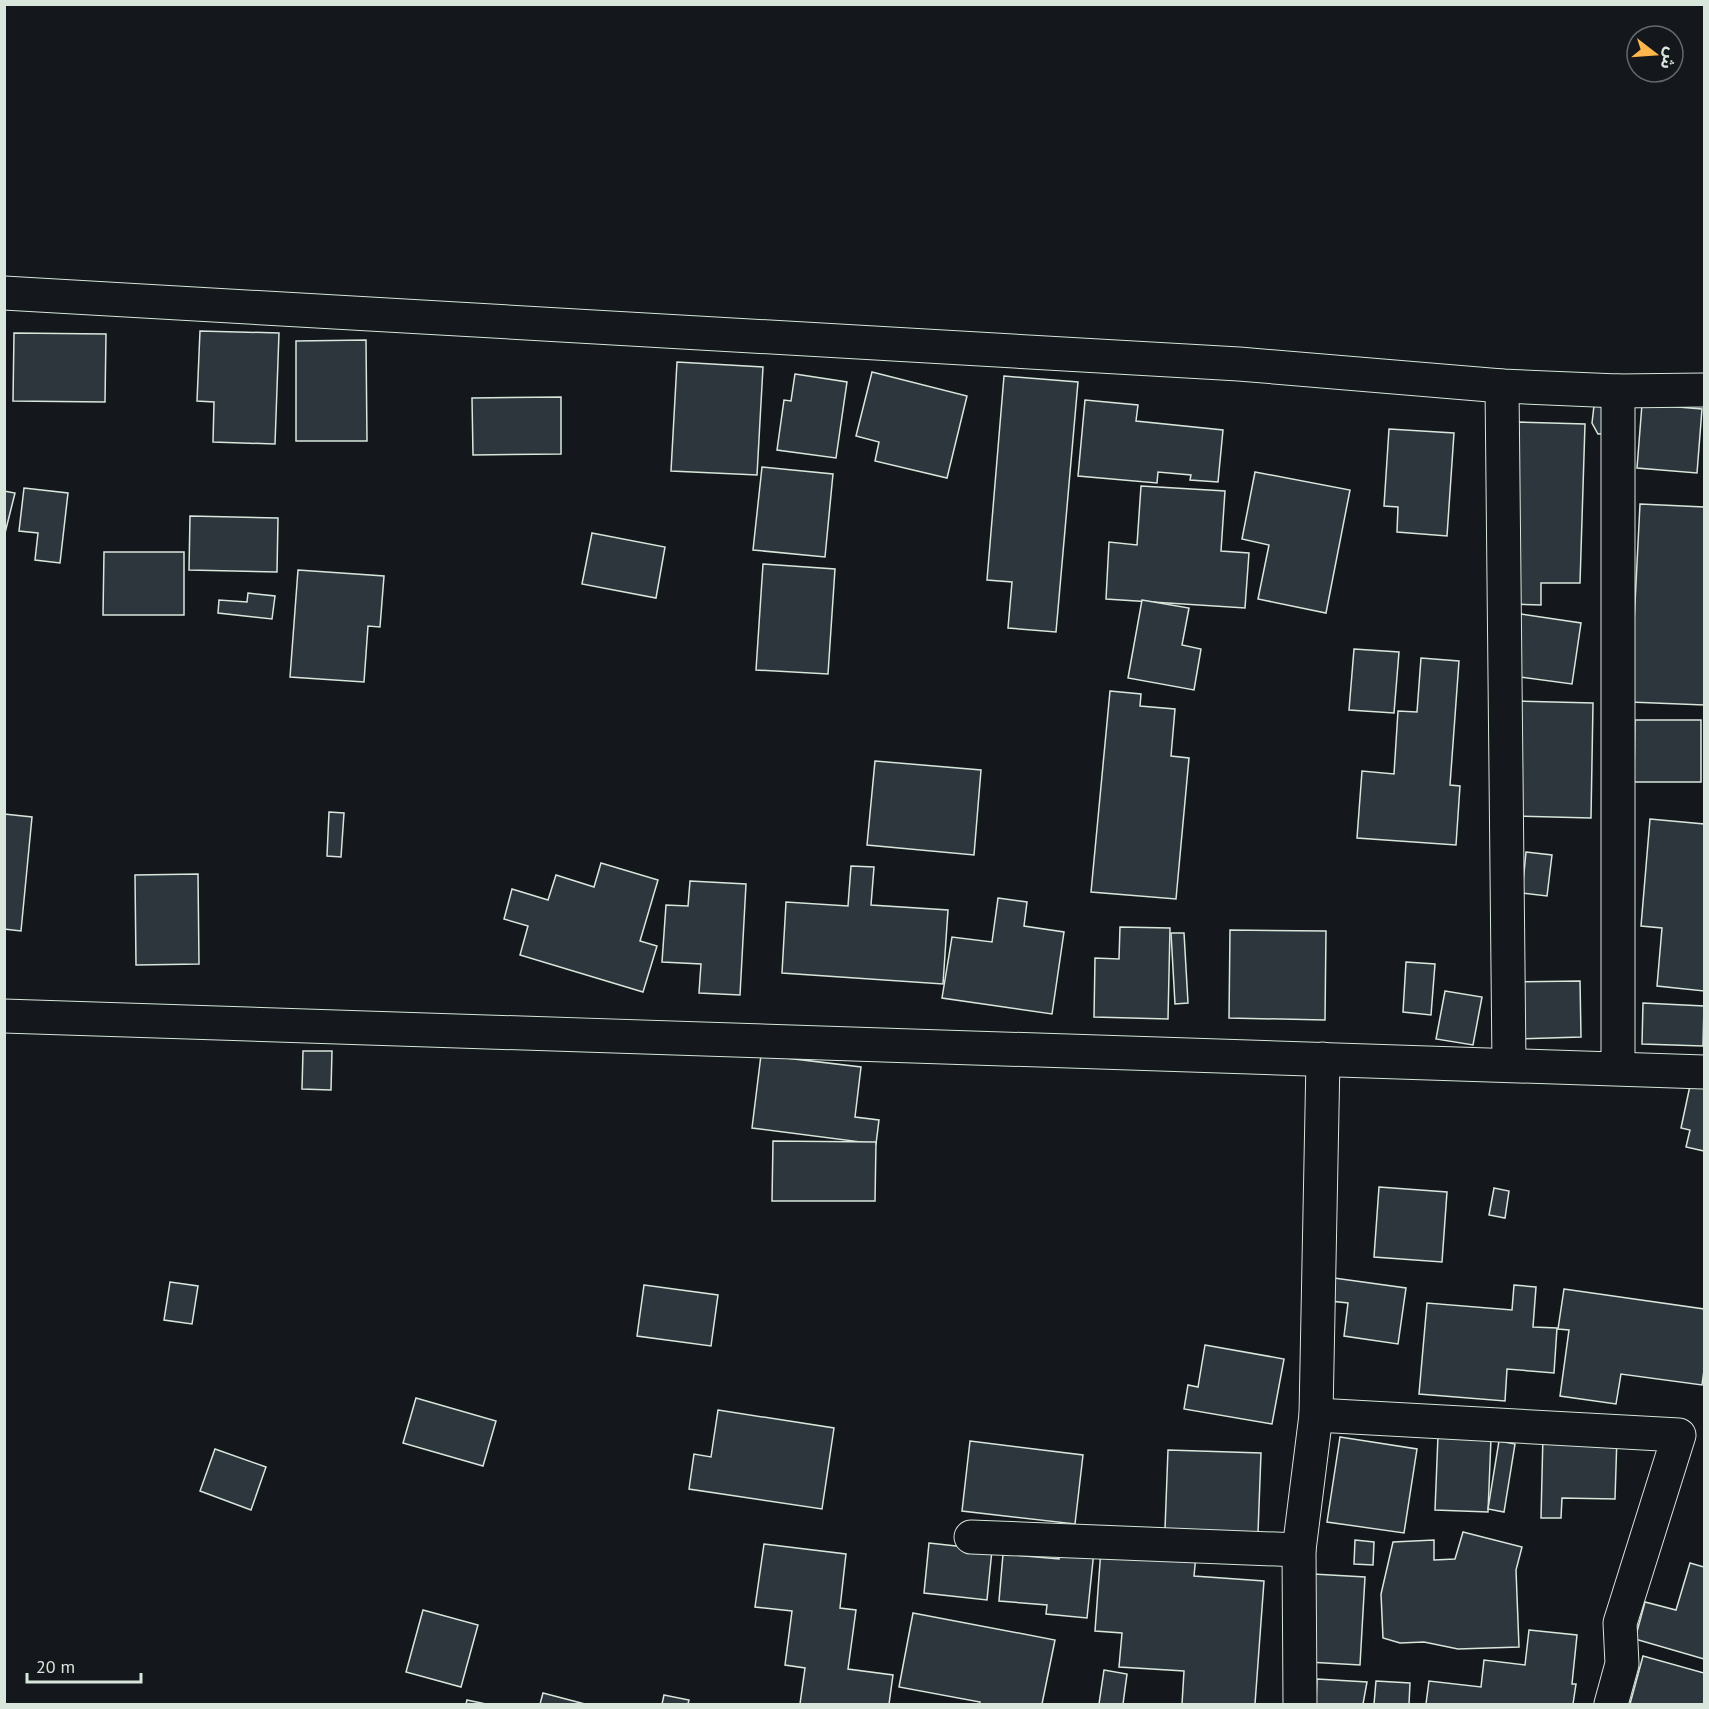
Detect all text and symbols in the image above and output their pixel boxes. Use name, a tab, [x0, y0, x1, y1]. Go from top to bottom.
north arrow	[1625, 24, 1685, 84]
text: ش	[1657, 45, 1682, 72]
scale bar	[27, 1646, 141, 1684]
text: 20 m	[36, 1655, 75, 1678]

